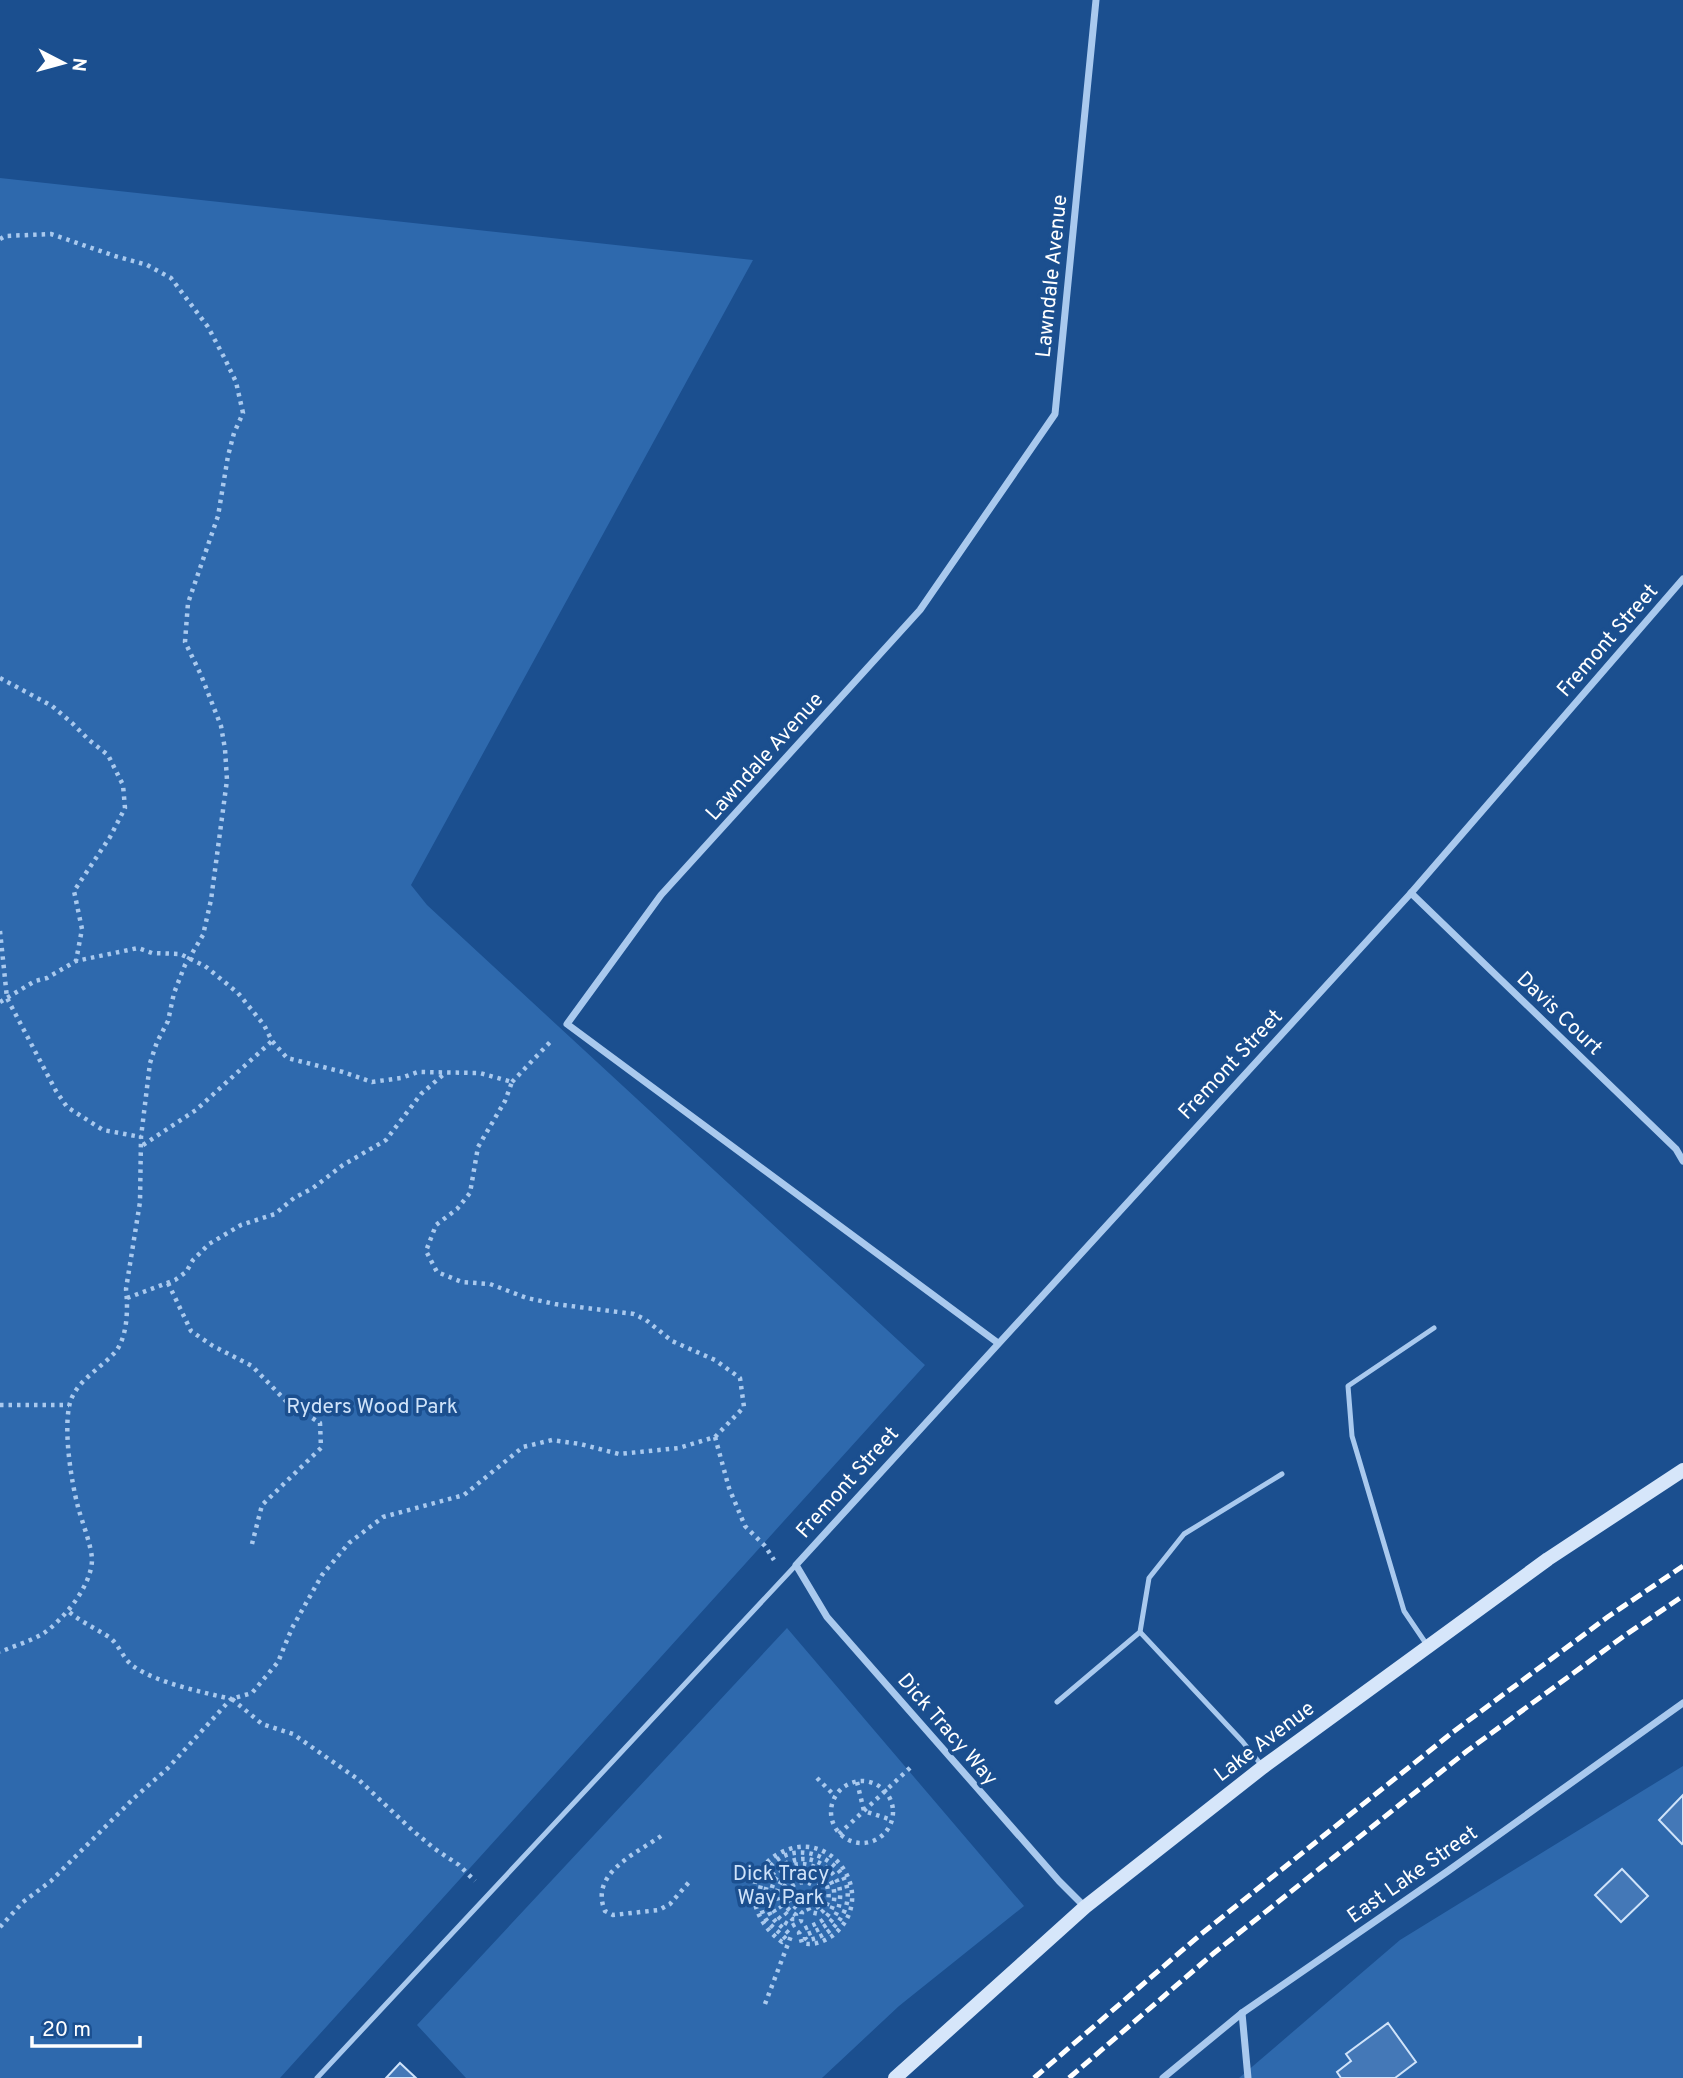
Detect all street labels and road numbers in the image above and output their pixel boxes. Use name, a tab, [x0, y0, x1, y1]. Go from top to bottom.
street label: Lawndale Avenue	[1031, 193, 1074, 359]
street label: Fremont Street	[1552, 579, 1665, 703]
street label: Lawndale Avenue	[700, 687, 830, 827]
street label: Davis Court	[1510, 966, 1608, 1062]
street label: Fremont Street	[1173, 1004, 1289, 1126]
street label: Fremont Street	[791, 1421, 905, 1545]
street label: Dick Tracy Way	[891, 1668, 1003, 1792]
street label: Lake Avenue	[1209, 1696, 1321, 1789]
street label: East Lake Street	[1342, 1820, 1483, 1930]

